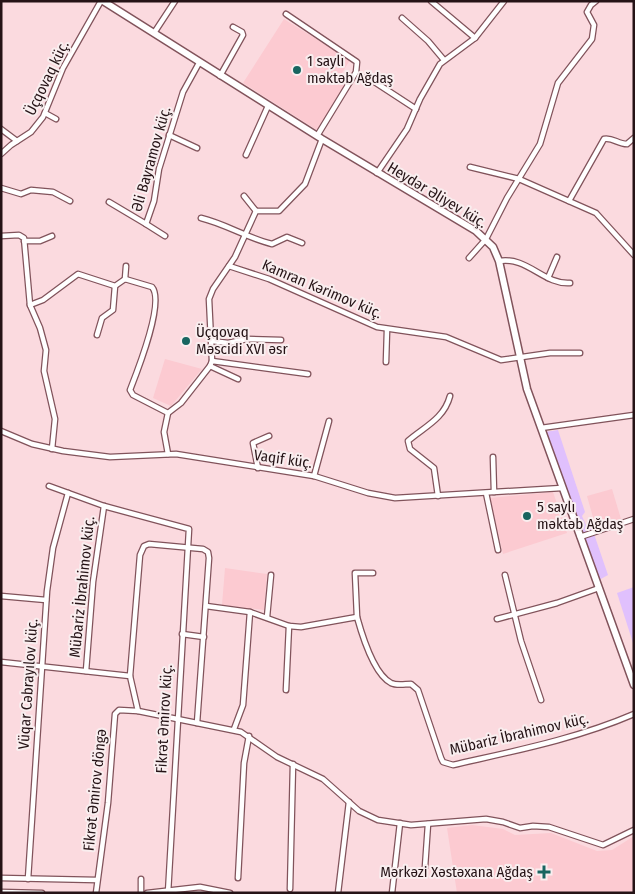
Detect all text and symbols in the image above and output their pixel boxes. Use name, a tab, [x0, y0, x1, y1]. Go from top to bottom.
street label: Üçqovaq küç.	[21, 38, 73, 118]
place label: 1 saylı məktəb Ağdaş	[307, 52, 393, 87]
marker: 1 saylı məktəb Ağdaş	[291, 64, 303, 76]
street label: Əli Bayramov küç.	[127, 104, 175, 214]
street label: Heydər Əliyev küç.	[384, 158, 490, 232]
street label: Kamran Kərimov küç.	[259, 256, 385, 322]
place label: Üçqovaq Məscidi XVI əsr	[196, 323, 288, 358]
marker: Üçqovaq Məscidi XVI əsr	[180, 335, 192, 347]
street label: Vaqif küç.	[253, 446, 313, 472]
place label: 5 saylı məktəb Ağdaş	[537, 498, 623, 533]
marker: 5 saylı məktəb Ağdaş	[521, 510, 533, 522]
street label: Mübariz İbrahimov küç.	[66, 515, 98, 659]
street label: Vüqar Cəbrayılov küç.	[14, 618, 42, 750]
street label: Fikrət Əmirov küç.	[152, 664, 176, 774]
street label: Mübariz İbrahimov küç.	[448, 709, 590, 759]
street label: Fikrət Əmirov döngə	[80, 728, 110, 852]
place label: Mərkəzi Xəstəxana Ağdaş	[380, 863, 533, 881]
marker: Mərkəzi Xəstəxana Ağdaş	[537, 865, 551, 879]

